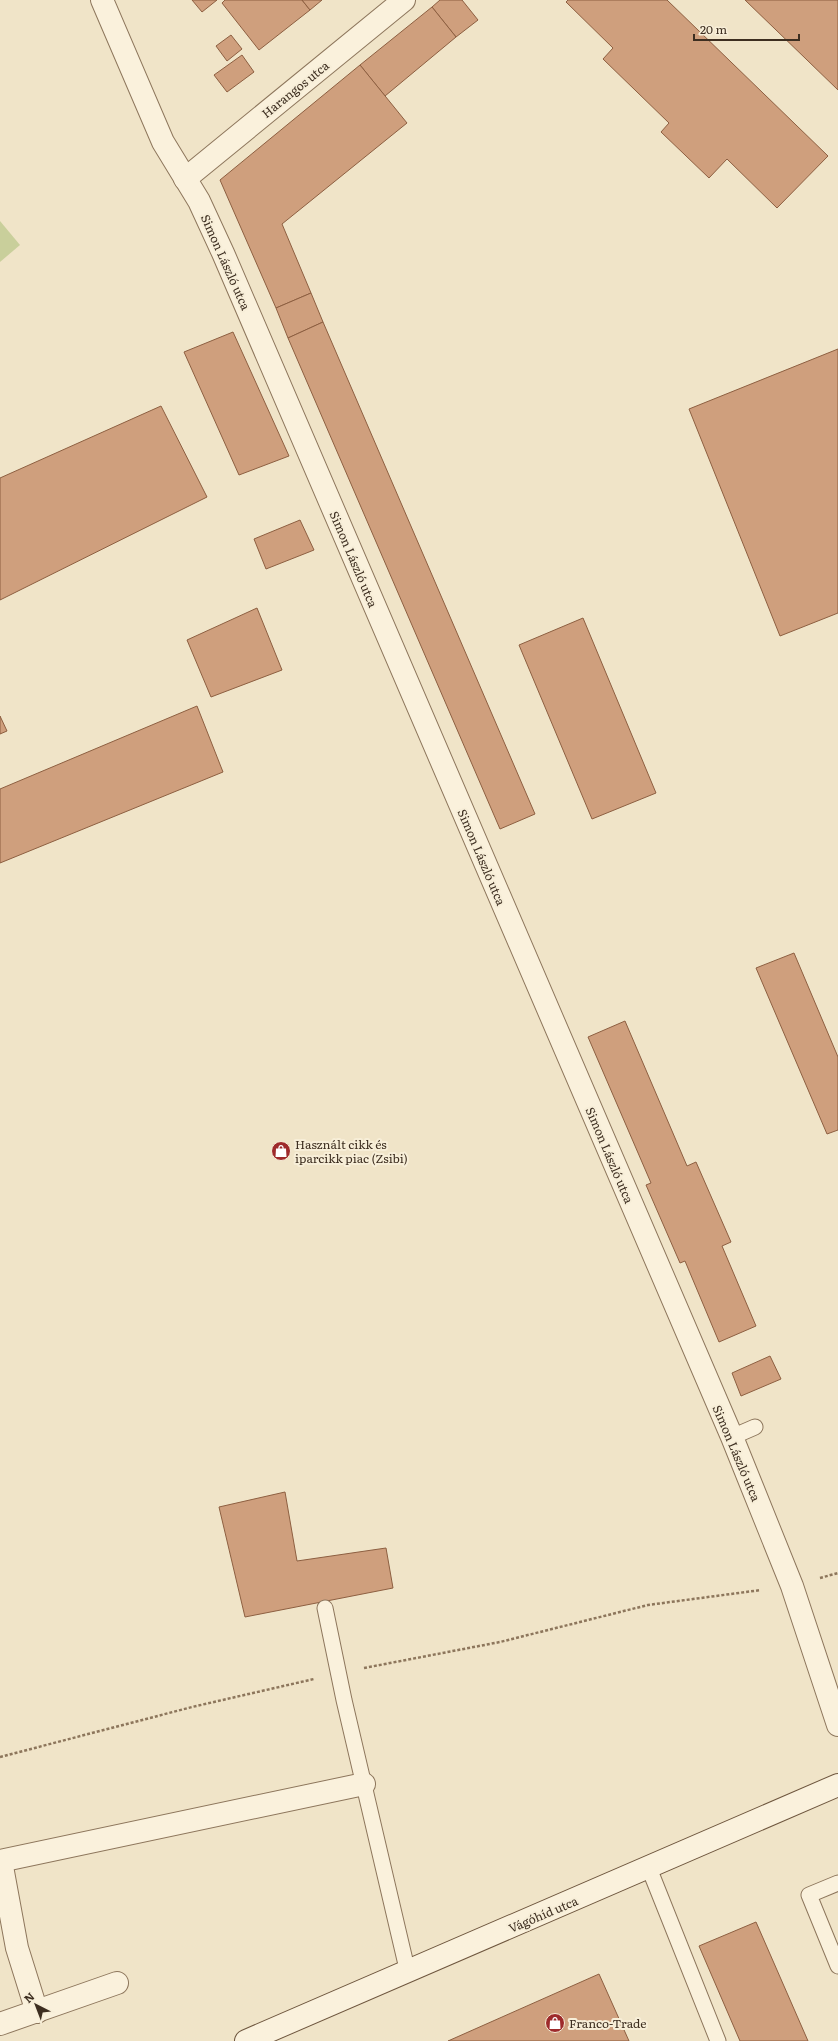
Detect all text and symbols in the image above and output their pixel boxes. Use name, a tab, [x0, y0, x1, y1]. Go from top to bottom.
scale bar	[694, 16, 799, 42]
text: 20 m	[700, 20, 727, 38]
street label: Harangos utca	[257, 56, 333, 122]
street label: Simon László utca	[197, 211, 255, 313]
street label: Simon László utca	[326, 508, 383, 610]
street label: Simon László utca	[454, 806, 511, 908]
street label: Simon László utca	[582, 1104, 639, 1206]
place label: Használt cikk és iparcikk piac (Zsibi)	[295, 1135, 408, 1167]
shop icon: Használt cikk és iparcikk piac (Zsibi)	[270, 1140, 292, 1162]
street label: Simon László utca	[709, 1402, 766, 1504]
street label: Vágóhíd utca	[505, 1891, 581, 1937]
north arrow	[16, 1985, 56, 2025]
text: N	[20, 1988, 37, 2006]
shop icon: Franco-Trade	[544, 2012, 566, 2034]
place label: Franco-Trade	[569, 2014, 647, 2032]

